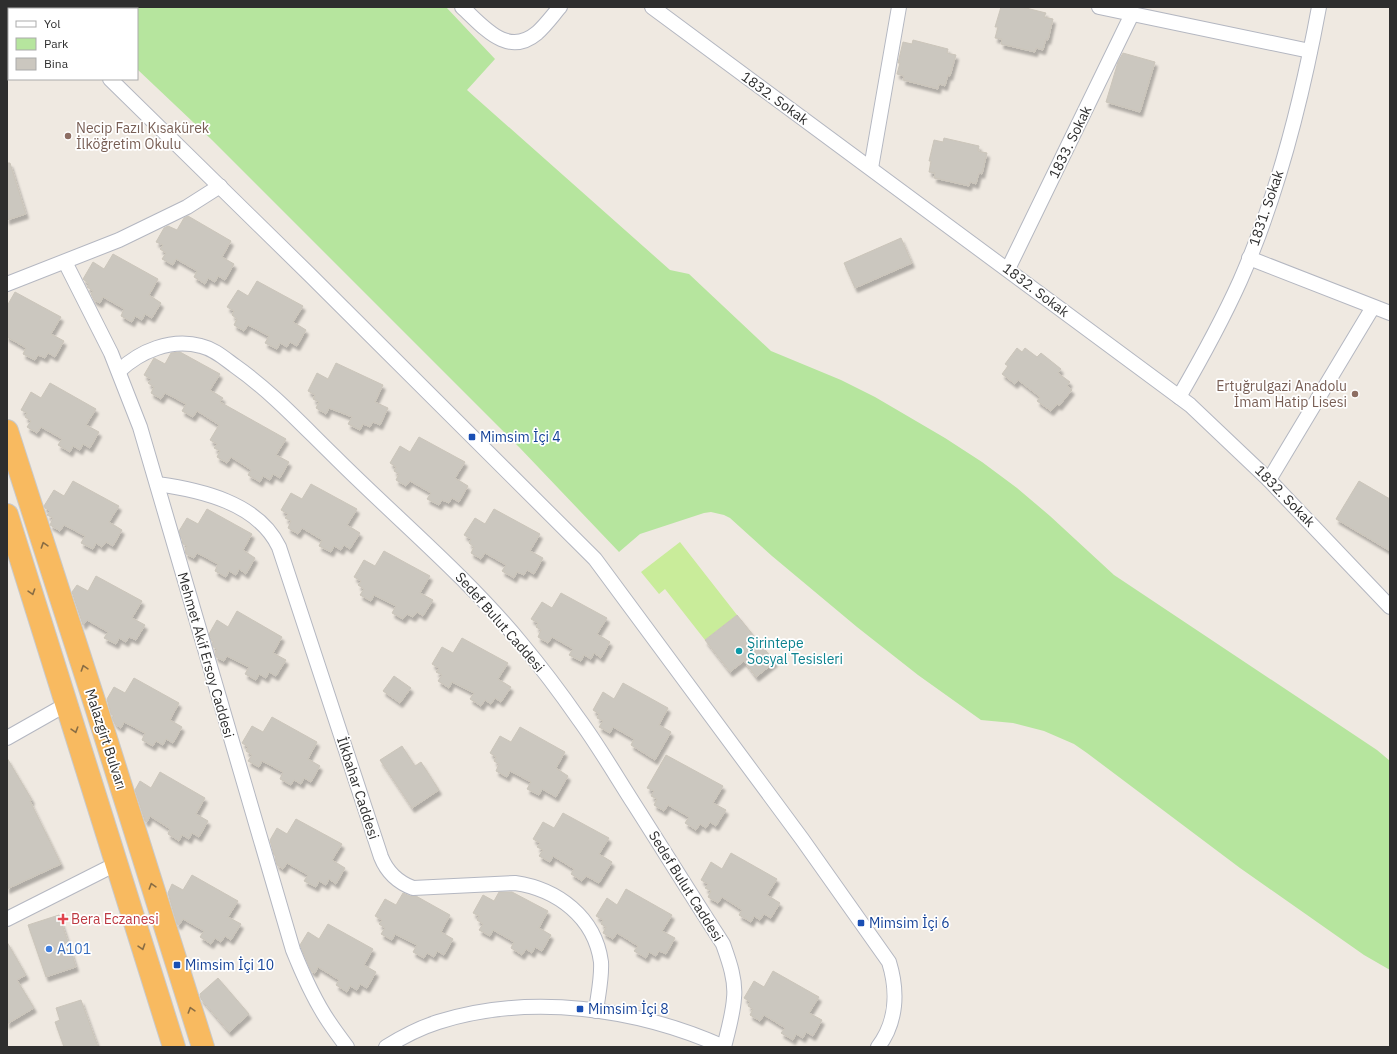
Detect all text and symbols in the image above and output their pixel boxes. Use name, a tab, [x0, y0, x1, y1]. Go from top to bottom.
legend	[8, 8, 138, 80]
text: Yol	[44, 16, 61, 31]
text: Park	[44, 36, 69, 51]
text: Bina	[44, 56, 69, 71]
street label: 1832. Sokak	[738, 68, 813, 129]
street label: 1833. Sokak	[1045, 102, 1096, 181]
place label: Necip Fazıl Kısakürek İlköğretim Okulu	[76, 119, 210, 153]
marker: Necip Fazıl Kısakürek İlköğretim Okulu	[63, 131, 73, 141]
street label: 1831. Sokak	[1245, 167, 1288, 248]
street label: 1832. Sokak	[999, 259, 1073, 321]
place label: Ertuğrulgazi Anadolu İmam Hatip Lisesi	[1216, 377, 1347, 411]
marker: Ertuğrulgazi Anadolu İmam Hatip Lisesi	[1350, 389, 1360, 399]
place label: Mimsim İçi 4	[480, 428, 561, 446]
marker: Mimsim İçi 4	[467, 432, 477, 442]
street label: 1832. Sokak	[1251, 461, 1319, 531]
one-way arrow	[40, 541, 49, 548]
street label: Sedef Bulut Caddesi	[452, 568, 548, 676]
street label: Mehmet Akif Ersoy Caddesi	[174, 570, 238, 740]
one-way arrow	[27, 589, 35, 596]
place label: Şirintepe Sosyal Tesisleri	[747, 634, 843, 668]
marker: Şirintepe Sosyal Tesisleri	[734, 646, 744, 656]
one-way arrow	[80, 665, 88, 672]
street label: Malazgirt Bulvarı	[81, 686, 131, 792]
one-way arrow	[70, 726, 79, 733]
street label: İlkbahar Caddesi	[333, 734, 383, 842]
street label: Sedef Bulut Caddesi	[645, 827, 727, 945]
one-way arrow	[149, 882, 157, 889]
place label: Bera Eczanesi	[71, 910, 159, 928]
marker: Bera Eczanesi	[58, 914, 68, 924]
place label: Mimsim İçi 6	[869, 914, 950, 932]
marker: Mimsim İçi 6	[856, 918, 866, 928]
place label: A101	[57, 940, 91, 958]
marker: A101	[44, 944, 54, 954]
one-way arrow	[138, 944, 146, 951]
place label: Mimsim İçi 10	[185, 956, 274, 974]
marker: Mimsim İçi 10	[172, 960, 182, 970]
place label: Mimsim İçi 8	[588, 1000, 669, 1018]
marker: Mimsim İçi 8	[575, 1004, 585, 1014]
one-way arrow	[188, 1006, 196, 1013]

